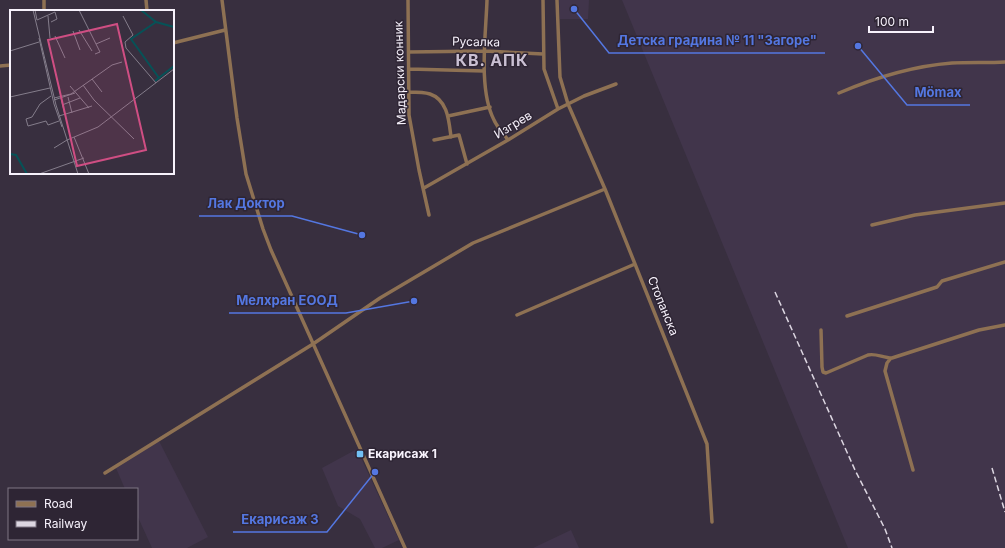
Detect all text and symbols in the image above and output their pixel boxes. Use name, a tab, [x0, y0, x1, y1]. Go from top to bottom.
scale bar	[869, 8, 933, 34]
inset map	[10, 10, 174, 174]
text: 100 m	[875, 14, 909, 29]
street label: Мадарски конник	[390, 20, 409, 125]
callout: Детска градина № 11 "Загоре"	[609, 28, 825, 53]
text: Детска градина № 11 "Загоре"	[617, 32, 817, 48]
street label: Русалка	[452, 34, 500, 49]
district label: КВ. АПК	[455, 50, 529, 70]
callout: Mömax	[907, 80, 970, 105]
text: Mömax	[914, 84, 962, 100]
street label: Изгрев	[491, 107, 535, 142]
callout: Лак Доктор	[199, 191, 292, 216]
text: Лак Доктор	[207, 195, 285, 211]
street label: Стопанска	[645, 274, 682, 338]
callout: Мелхран ЕООД	[229, 288, 346, 313]
text: Мелхран ЕООД	[236, 292, 338, 308]
place label: Екарисаж 1	[368, 446, 437, 461]
marker: Екарисаж 1	[355, 449, 365, 459]
legend	[8, 488, 138, 540]
text: Road	[44, 496, 73, 511]
callout: Екарисаж 3	[233, 507, 327, 532]
text: Екарисаж 3	[241, 511, 319, 527]
text: Railway	[44, 516, 88, 531]

